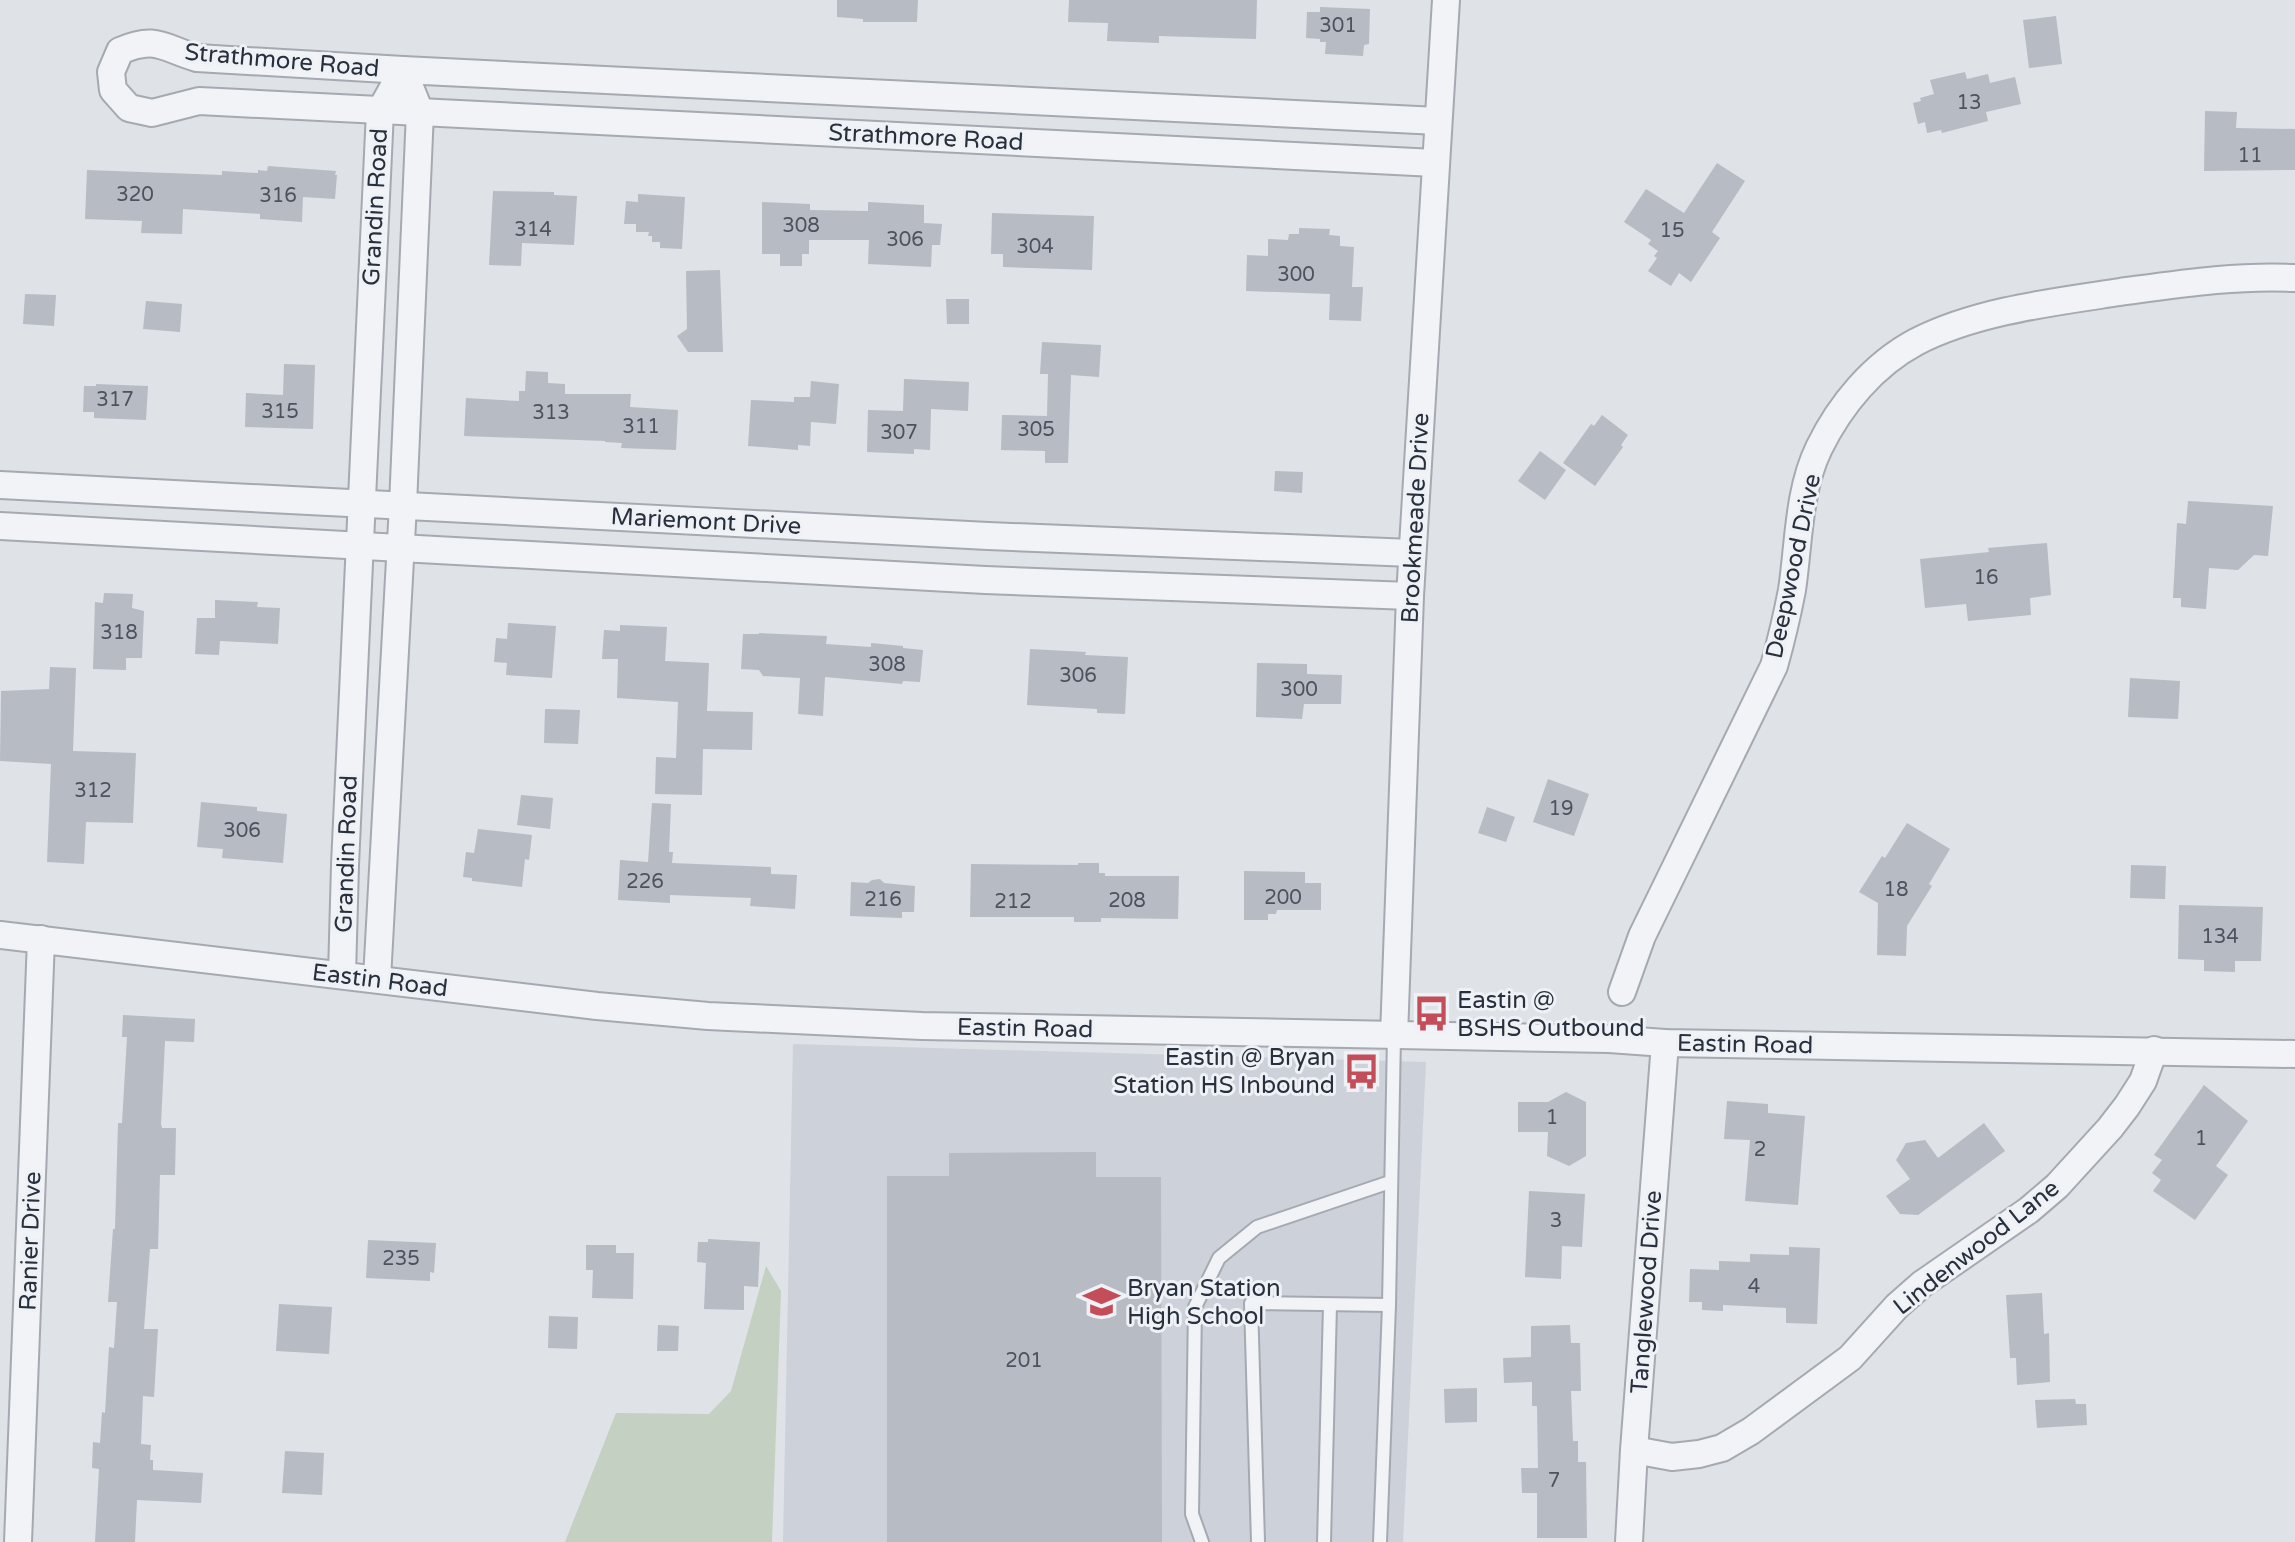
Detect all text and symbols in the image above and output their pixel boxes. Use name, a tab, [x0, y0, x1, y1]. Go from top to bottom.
house number: 301	[1319, 14, 1357, 38]
street label: Strathmore Road	[183, 38, 380, 83]
house number: 13	[1956, 91, 1982, 115]
street label: Strathmore Road	[828, 118, 1024, 157]
street label: Grandin Road	[357, 127, 394, 287]
house number: 11	[2237, 144, 2263, 168]
house number: 320	[116, 183, 154, 207]
house number: 316	[259, 184, 297, 208]
house number: 308	[782, 214, 820, 238]
house number: 314	[514, 218, 552, 242]
house number: 15	[1659, 219, 1685, 243]
house number: 306	[886, 228, 924, 252]
house number: 304	[1016, 235, 1054, 259]
house number: 300	[1277, 263, 1315, 287]
house number: 317	[96, 388, 134, 412]
house number: 315	[261, 400, 299, 424]
house number: 313	[532, 401, 570, 425]
street label: Brookmeade Drive	[1396, 412, 1435, 624]
house number: 311	[622, 415, 660, 439]
house number: 305	[1017, 418, 1055, 442]
house number: 307	[880, 421, 918, 445]
street label: Deepwood Drive	[1760, 471, 1827, 661]
street label: Mariemont Drive	[610, 502, 802, 541]
house number: 16	[1973, 566, 1999, 590]
house number: 318	[100, 621, 138, 645]
house number: 308	[868, 653, 906, 677]
house number: 306	[1059, 664, 1097, 688]
house number: 300	[1280, 678, 1318, 702]
street label: Grandin Road	[329, 775, 364, 933]
house number: 312	[74, 779, 112, 803]
house number: 19	[1548, 797, 1574, 821]
house number: 306	[223, 819, 261, 843]
house number: 226	[626, 870, 664, 894]
house number: 18	[1883, 878, 1909, 902]
house number: 200	[1264, 886, 1302, 910]
house number: 216	[864, 888, 902, 912]
house number: 208	[1108, 889, 1146, 913]
house number: 212	[994, 890, 1032, 914]
house number: 134	[2201, 925, 2239, 949]
street label: Eastin Road	[310, 958, 449, 1003]
place label: Eastin @ BSHS Outbound	[1457, 986, 1645, 1043]
bus stop icon: Eastin @ BSHS Outbound	[1412, 995, 1450, 1033]
street label: Eastin Road	[957, 1013, 1093, 1044]
street label: Eastin Road	[1677, 1029, 1813, 1060]
place label: Eastin @ Bryan Station HS Inbound	[1113, 1043, 1335, 1100]
bus stop icon: Eastin @ Bryan Station HS Inbound	[1342, 1052, 1380, 1090]
house number: 1	[1546, 1106, 1558, 1130]
house number: 1	[2195, 1127, 2207, 1151]
house number: 2	[1754, 1138, 1766, 1162]
street label: Ranier Drive	[14, 1171, 47, 1311]
street label: Lindenwood Lane	[1888, 1174, 2065, 1321]
street label: Tanglewood Drive	[1625, 1189, 1668, 1395]
house number: 3	[1550, 1209, 1562, 1233]
house number: 235	[382, 1247, 420, 1271]
place label: Bryan Station High School	[1127, 1274, 1281, 1331]
house number: 4	[1748, 1275, 1760, 1299]
school or university icon: Bryan Station High School	[1082, 1283, 1120, 1321]
house number: 201	[1005, 1349, 1043, 1373]
house number: 7	[1548, 1469, 1560, 1493]

